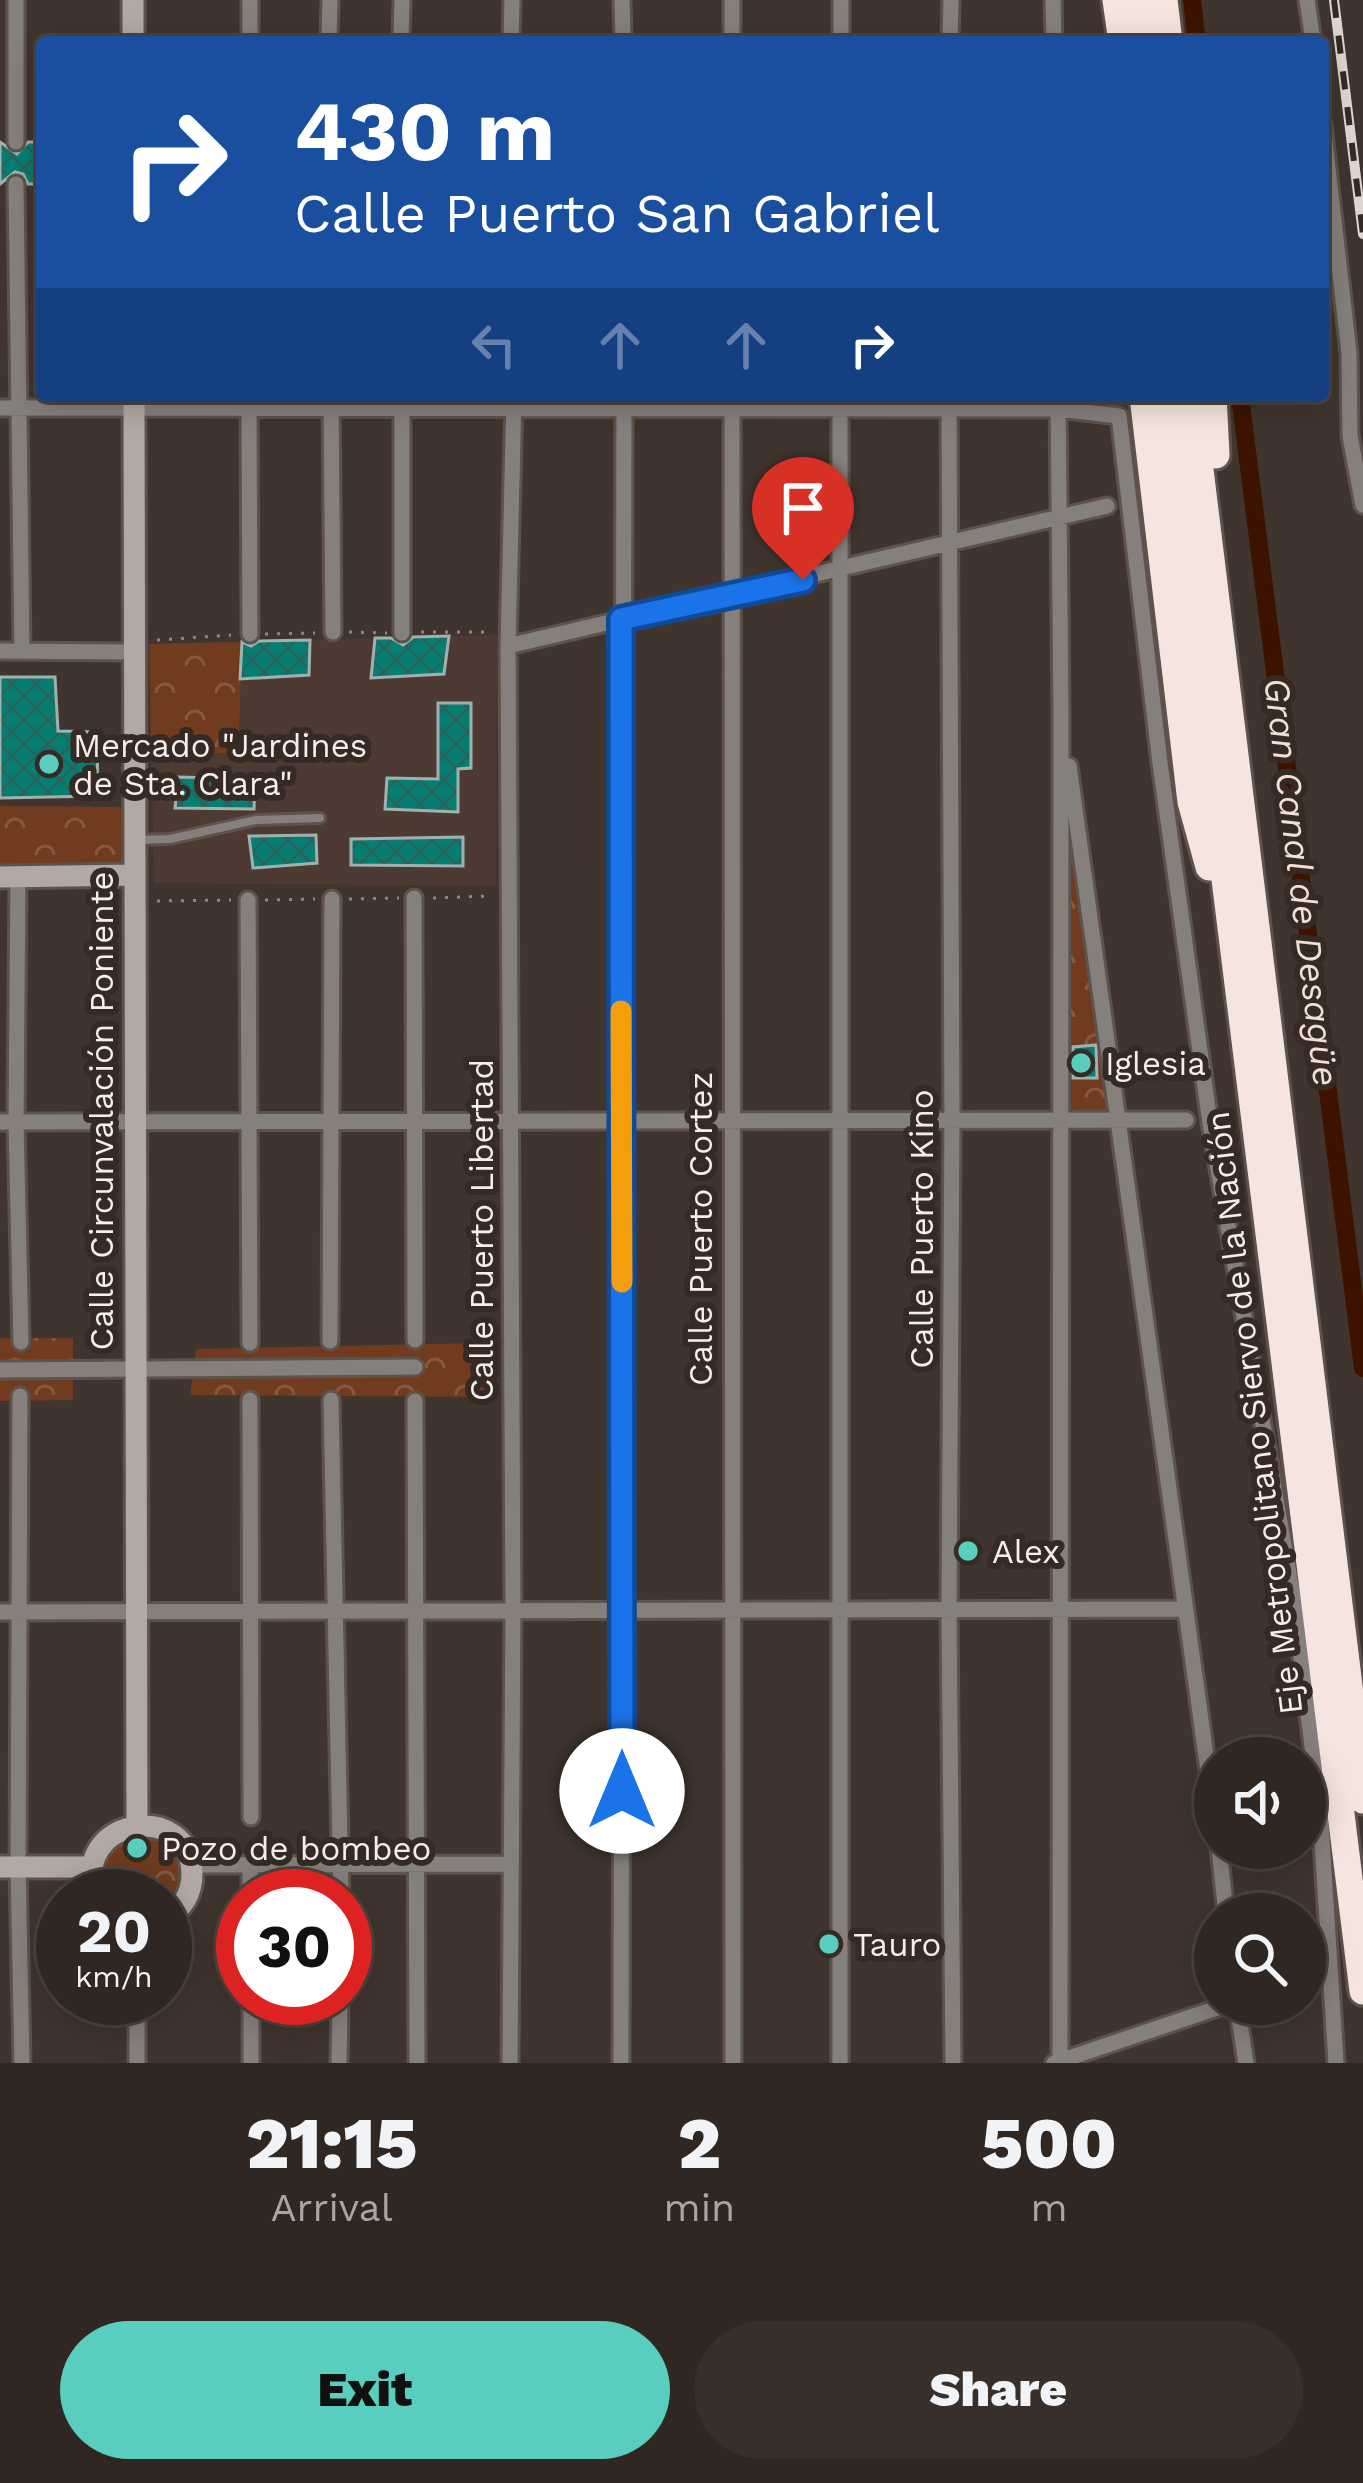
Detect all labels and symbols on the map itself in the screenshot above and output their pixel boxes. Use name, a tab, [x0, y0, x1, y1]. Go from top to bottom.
pin	[752, 457, 854, 580]
water label: Gran Canal de Desagüe	[1255, 675, 1347, 1089]
place label: Mercado "Jardines de Sta. Clara"	[73, 726, 367, 803]
marker: Mercado "Jardines de Sta. Clara"	[36, 751, 62, 777]
street label: Calle Circunvalación Poniente	[82, 872, 121, 1350]
place label: Iglesia	[1105, 1044, 1206, 1083]
marker: Iglesia	[1068, 1050, 1094, 1076]
street label: Calle Puerto Libertad	[462, 1059, 501, 1401]
street label: Calle Puerto Cortez	[681, 1072, 720, 1386]
street label: Calle Puerto Kino	[902, 1089, 941, 1369]
street label: Eje Metropolitano Siervo de la Nación	[1198, 1109, 1310, 1717]
place label: Alex	[992, 1532, 1060, 1571]
marker: Alex	[955, 1538, 981, 1564]
position arrow	[559, 1728, 685, 1854]
place label: Pozo de bombeo	[161, 1829, 431, 1868]
marker: Pozo de bombeo	[124, 1835, 150, 1861]
speed limit sign: 30	[216, 1869, 372, 2025]
place label: Tauro	[853, 1925, 941, 1964]
marker: Tauro	[816, 1931, 842, 1957]

